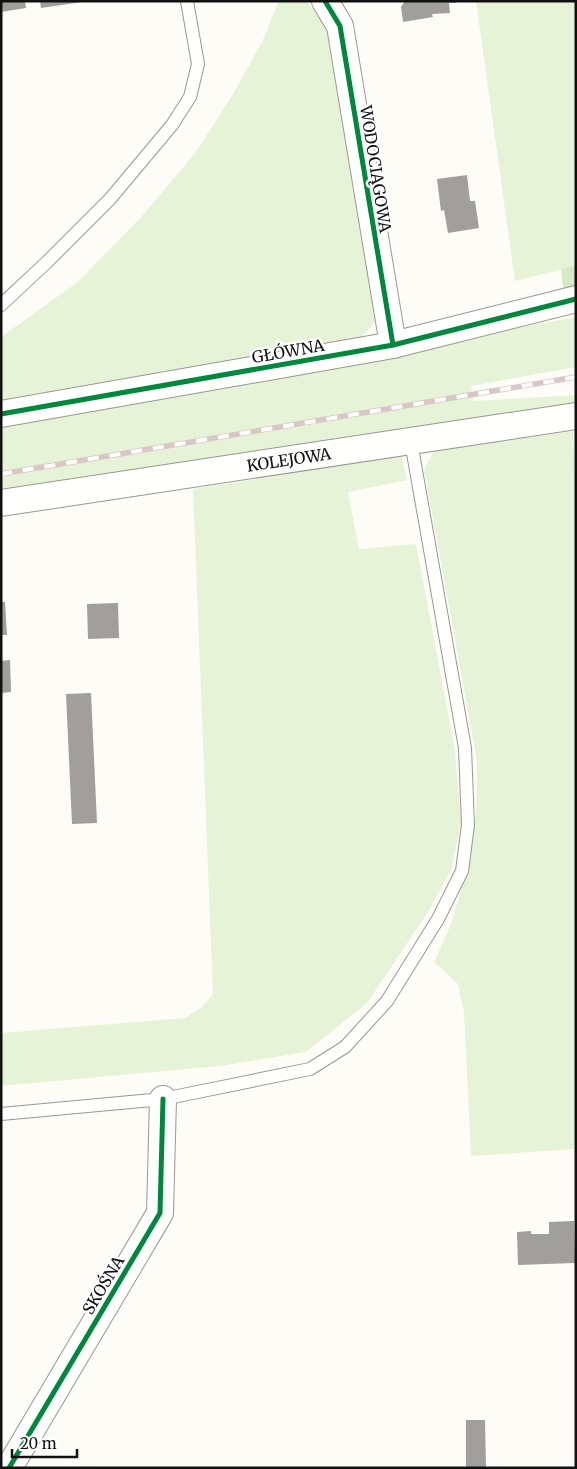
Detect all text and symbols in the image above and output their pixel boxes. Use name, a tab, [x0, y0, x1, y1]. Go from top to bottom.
street label: WODOCIĄGOWA	[356, 103, 396, 235]
street label: GŁÓWNA	[250, 335, 326, 367]
street label: KOLEJOWA	[245, 443, 333, 476]
street label: SKOŚNA	[78, 1252, 129, 1318]
scale bar	[12, 1426, 78, 1458]
text: 20 m	[20, 1434, 57, 1453]

